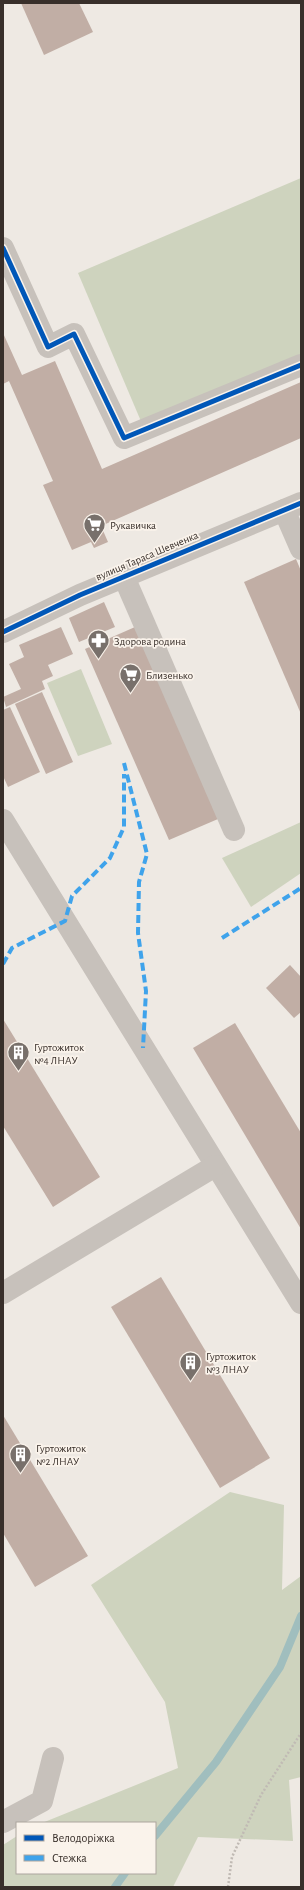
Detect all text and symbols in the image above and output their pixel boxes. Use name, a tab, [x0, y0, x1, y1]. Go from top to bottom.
supermarket icon: Рукавичка	[82, 512, 108, 545]
place label: Рукавичка	[110, 520, 156, 531]
street label: вулиця Тараса Шевченка	[94, 529, 200, 583]
pharmacy icon: Здорова родина	[85, 628, 111, 661]
place label: Здорова родина	[114, 636, 186, 647]
supermarket icon: Близенько	[117, 662, 143, 695]
place label: Близенько	[146, 670, 193, 681]
building icon: Гуртожиток №4 ЛНАУ	[6, 1040, 32, 1073]
place label: Гуртожиток №4 ЛНАУ	[34, 1042, 84, 1066]
building icon: Гуртожиток №3 ЛНАУ	[178, 1349, 204, 1382]
place label: Гуртожиток №3 ЛНАУ	[206, 1351, 256, 1375]
building icon: Гуртожиток №2 ЛНАУ	[8, 1441, 34, 1474]
place label: Гуртожиток №2 ЛНАУ	[36, 1443, 86, 1467]
legend	[16, 1822, 156, 1874]
text: Велодоріжка	[52, 1832, 115, 1844]
text: Стежка	[52, 1852, 87, 1864]

